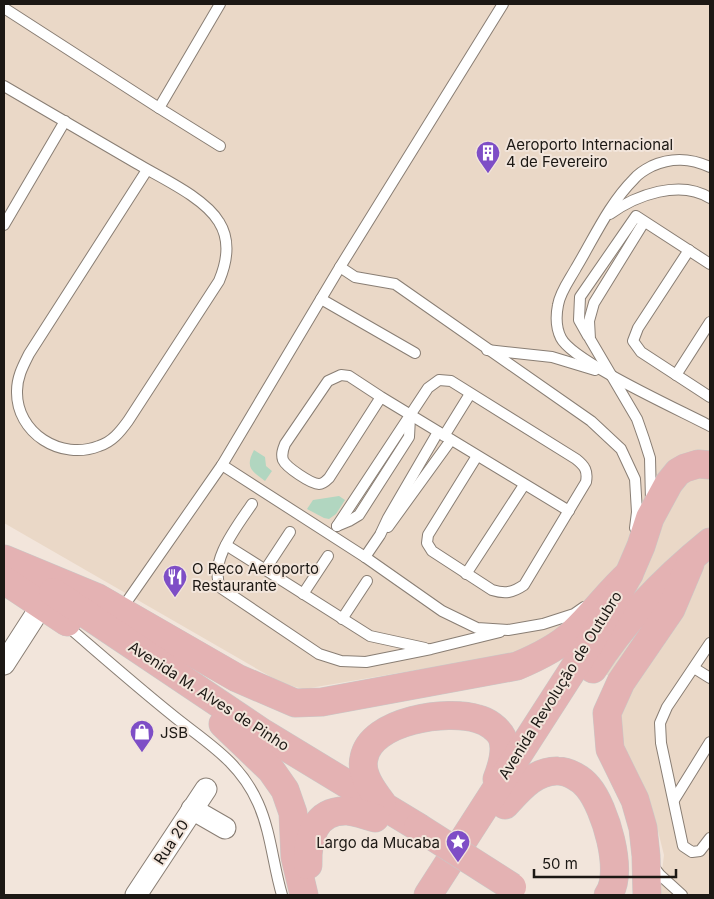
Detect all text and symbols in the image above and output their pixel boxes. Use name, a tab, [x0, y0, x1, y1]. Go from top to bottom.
place label: Aeroporto Internacional 4 de Fevereiro	[506, 135, 673, 171]
building icon: Aeroporto Internacional 4 de Fevereiro	[475, 140, 501, 174]
place label: O Reco Aeroporto Restaurante	[192, 559, 319, 595]
restaurant icon: O Reco Aeroporto Restaurante	[162, 564, 188, 598]
street label: Avenida Revolução de Outubro	[494, 587, 626, 783]
street label: Avenida M. Alves de Pinho	[125, 637, 293, 755]
shop icon: JSB	[129, 719, 155, 753]
place label: JSB	[160, 723, 188, 742]
street label: Rua 20	[149, 816, 193, 868]
place icon: Largo da Mucaba	[445, 829, 471, 863]
place label: Largo da Mucaba	[316, 833, 440, 852]
scale bar	[534, 846, 676, 878]
text: 50 m	[542, 854, 578, 873]

